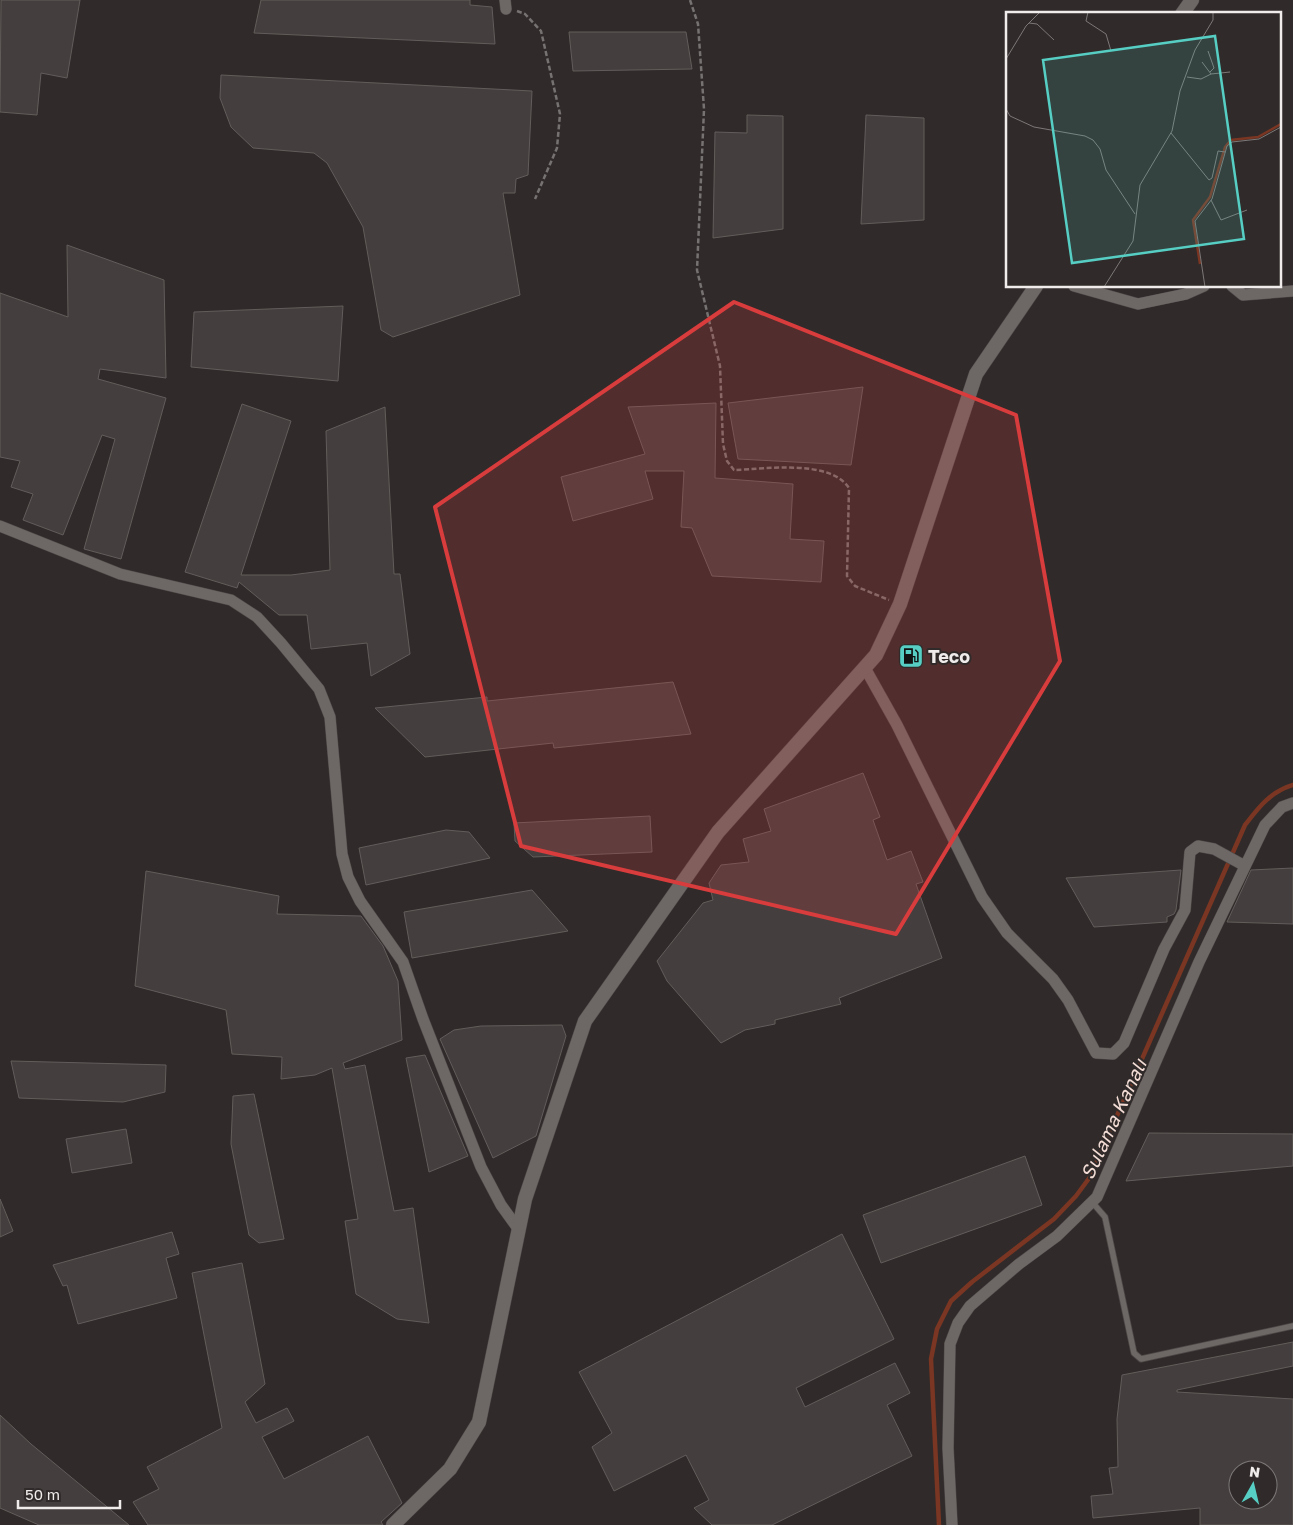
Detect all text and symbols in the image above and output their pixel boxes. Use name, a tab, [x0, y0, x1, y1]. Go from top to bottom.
inset map	[1006, 12, 1280, 288]
fuel station icon: Teco	[898, 643, 924, 669]
place label: Teco	[928, 645, 970, 667]
water label: Sulama Kanalı	[1075, 1054, 1151, 1183]
north arrow	[1228, 1460, 1278, 1510]
text: N	[1248, 1462, 1261, 1481]
scale bar	[18, 1478, 120, 1510]
text: 50 m	[25, 1485, 60, 1503]

